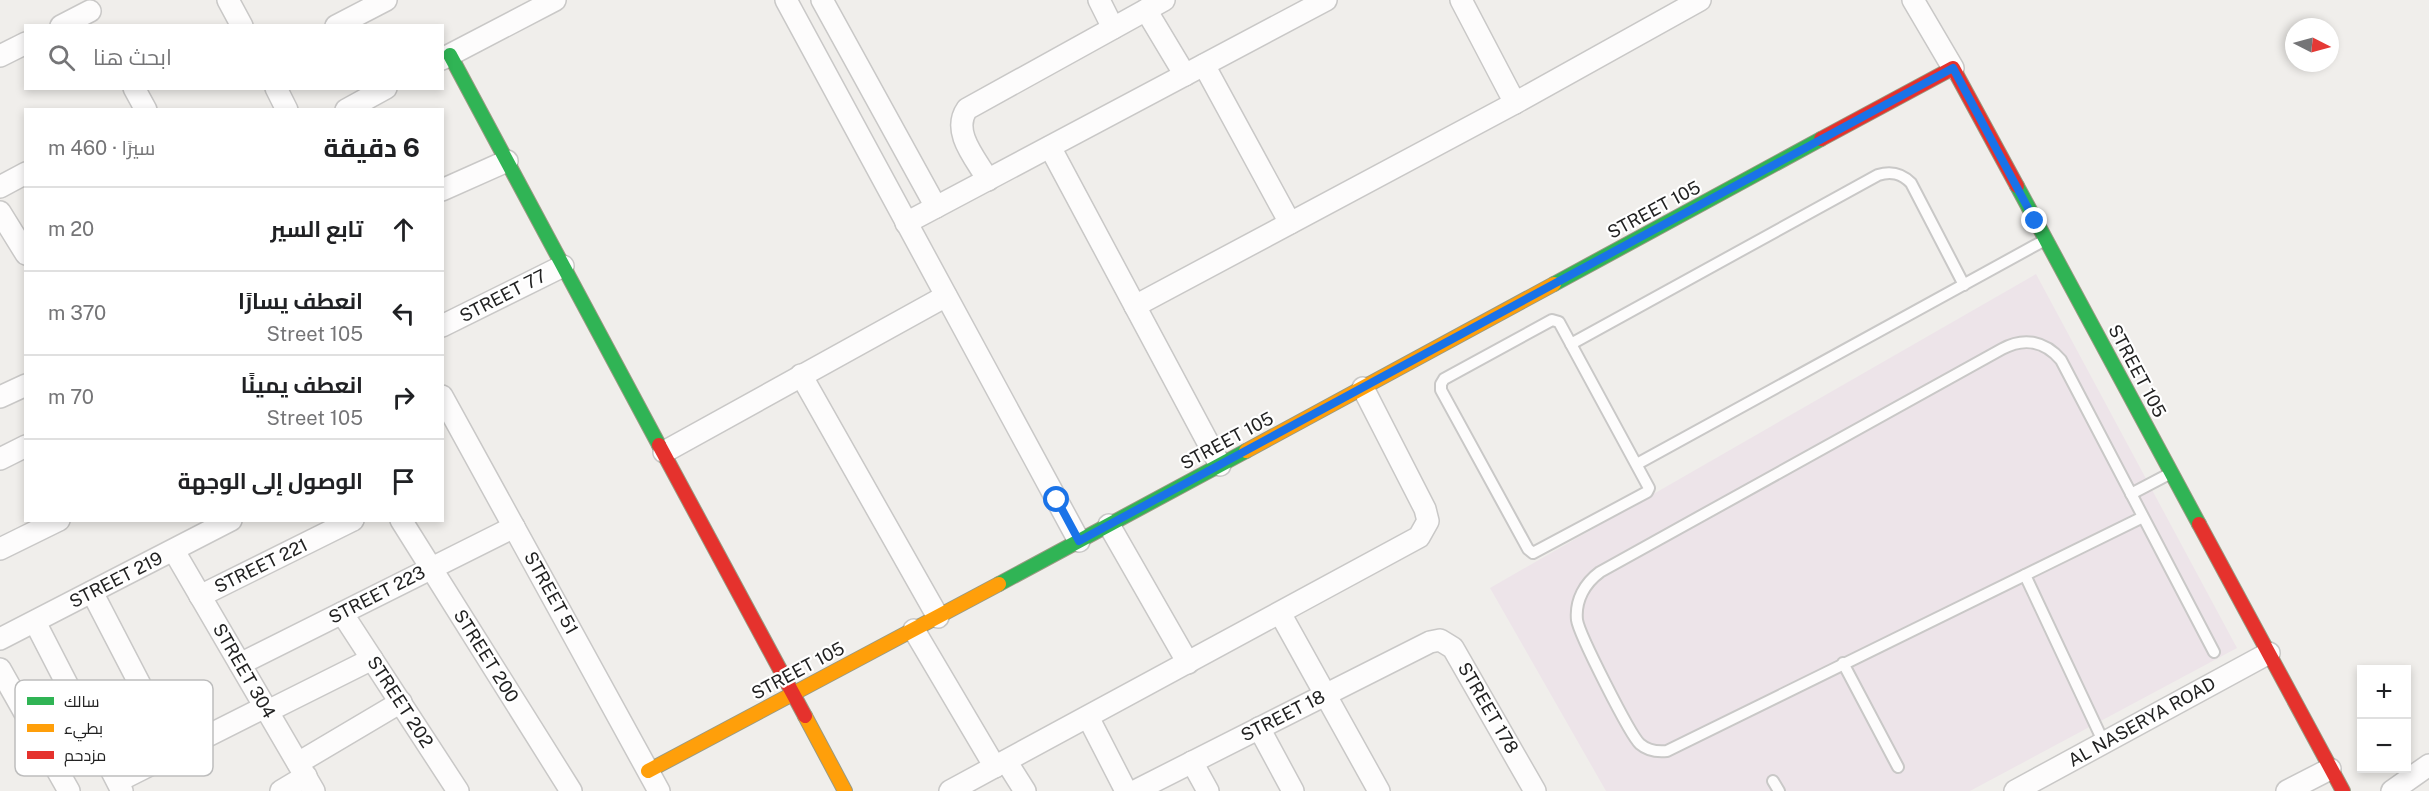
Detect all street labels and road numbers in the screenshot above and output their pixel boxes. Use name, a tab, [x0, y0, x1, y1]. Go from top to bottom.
street label: STREET 105	[1604, 176, 1704, 243]
street label: STREET 77	[456, 265, 550, 326]
street label: STREET 105	[2104, 321, 2171, 421]
street label: STREET 105	[1177, 407, 1277, 474]
street label: STREET 221	[211, 534, 311, 597]
street label: STREET 219	[66, 547, 166, 612]
street label: STREET 51	[520, 548, 583, 638]
street label: STREET 223	[325, 561, 428, 628]
street label: STREET 200	[450, 606, 523, 706]
street label: STREET 304	[209, 620, 280, 722]
street label: STREET 105	[748, 637, 848, 704]
street label: STREET 202	[363, 652, 438, 751]
street label: STREET 178	[1454, 658, 1523, 757]
street label: AL NASERYA ROAD	[2064, 672, 2219, 771]
street label: STREET 18	[1237, 685, 1328, 746]

